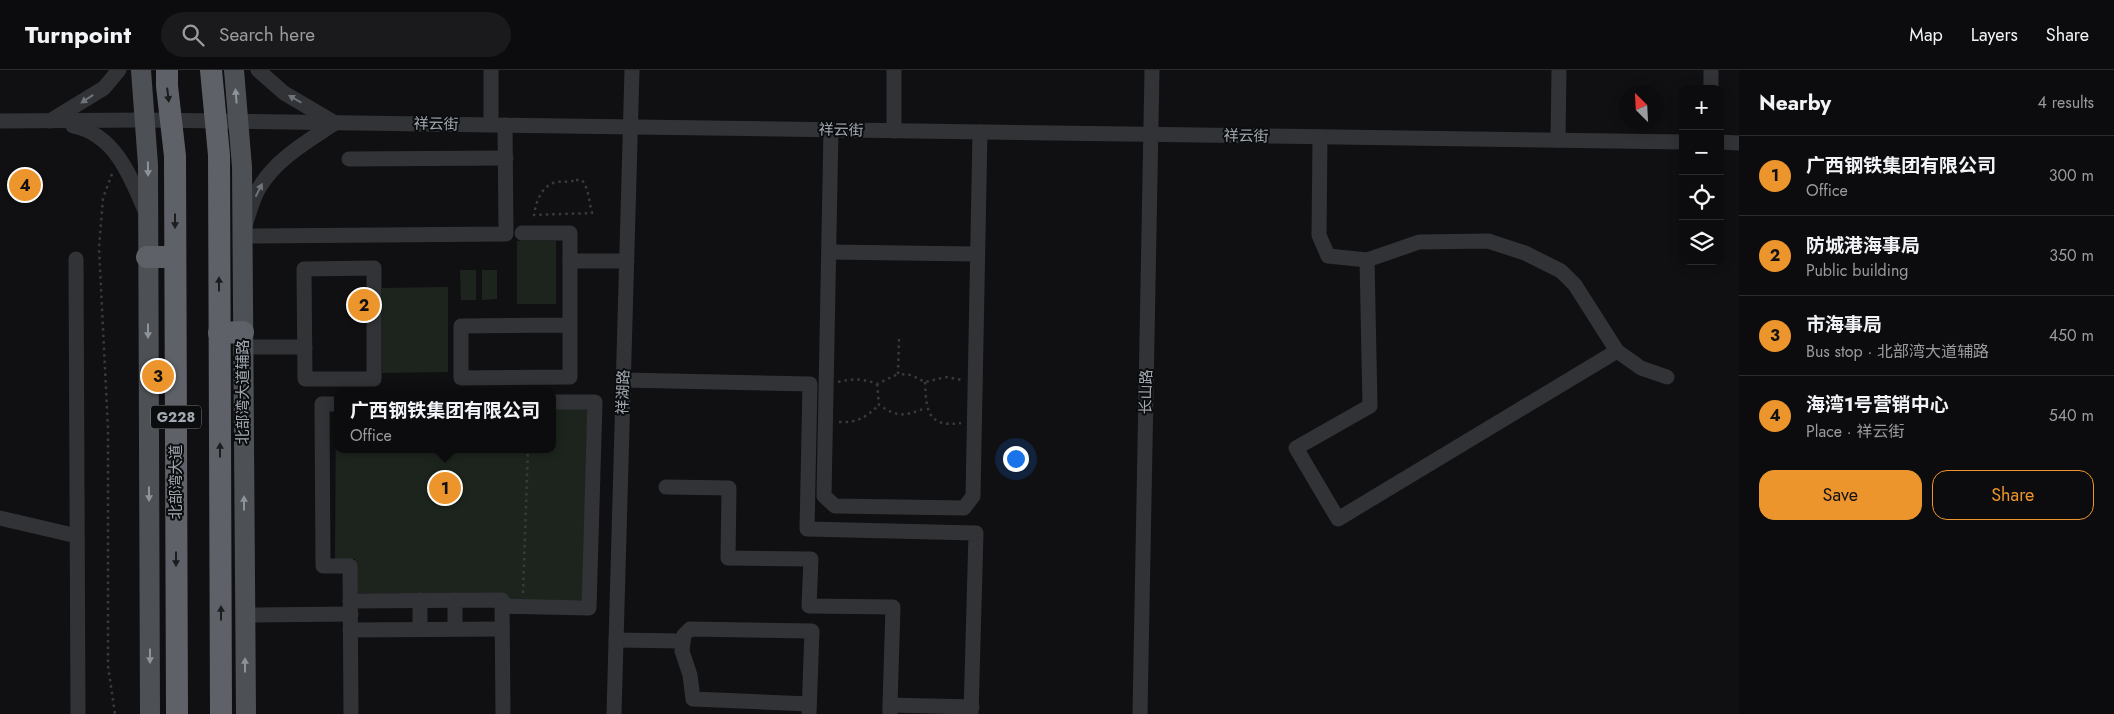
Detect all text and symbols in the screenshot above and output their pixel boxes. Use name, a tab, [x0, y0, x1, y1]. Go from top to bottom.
search box	[161, 12, 511, 57]
text: Turnpoint	[25, 17, 131, 52]
icon: search	[179, 21, 207, 49]
text: Search here	[219, 21, 315, 48]
text: Map	[1909, 22, 1943, 48]
text: Layers	[1971, 22, 2018, 48]
text: Share	[2046, 22, 2089, 48]
north arrow	[1619, 85, 1664, 130]
map controls	[1679, 85, 1724, 265]
button: +	[1679, 85, 1724, 130]
one-way arrow	[231, 87, 239, 103]
one-way arrow	[164, 88, 172, 104]
text: Nearby	[1759, 88, 1831, 118]
text: 4 results	[2038, 91, 2094, 114]
one-way arrow	[80, 95, 94, 104]
one-way arrow	[288, 95, 301, 104]
street label: 祥云街	[413, 113, 459, 135]
street label: 祥云街	[818, 119, 864, 141]
street label: 祥云街	[1223, 125, 1269, 147]
button: −	[1679, 130, 1724, 175]
text: 广西钢铁集团有限公司	[1806, 152, 1996, 179]
one-way arrow	[144, 161, 152, 177]
text: 1	[1771, 164, 1779, 187]
text: 300 m	[2049, 164, 2094, 187]
pin: 4	[9, 166, 41, 204]
button: locate	[1679, 175, 1724, 220]
text: Office	[1806, 179, 1848, 202]
one-way arrow	[255, 183, 263, 198]
one-way arrow	[171, 214, 179, 230]
button: layers	[1679, 220, 1724, 265]
text: 防城港海事局	[1806, 232, 1920, 259]
text: 2	[1770, 244, 1780, 267]
text: 350 m	[2049, 244, 2094, 267]
text: Public building	[1806, 259, 1908, 282]
one-way arrow	[215, 276, 223, 292]
pin: 2	[348, 286, 380, 324]
text: 市海事局	[1806, 311, 1882, 338]
one-way arrow	[144, 323, 152, 339]
text: 3	[1770, 324, 1780, 347]
text: 450 m	[2049, 324, 2094, 347]
street label: 北部湾大道辅路	[232, 339, 254, 445]
text: Bus stop · 北部湾大道辅路	[1806, 340, 1989, 363]
pin: 3	[142, 357, 174, 395]
street label: 祥湖路	[611, 369, 635, 415]
street label: 长山路	[1135, 369, 1157, 415]
popup	[334, 388, 556, 453]
text: 海湾1号营销中心	[1806, 391, 1949, 418]
text: 广西钢铁集团有限公司	[350, 397, 540, 424]
text: 4	[1769, 404, 1781, 427]
text: 540 m	[2049, 404, 2094, 427]
road number: G228	[151, 406, 201, 428]
text: Place · 祥云街	[1806, 420, 1904, 443]
text: Office	[350, 424, 392, 447]
one-way arrow	[216, 442, 224, 458]
street label: 北部湾大道	[165, 444, 187, 520]
your location	[1003, 446, 1029, 472]
pin: 1	[429, 469, 461, 507]
button: Save	[1759, 470, 1922, 520]
button: Share	[1932, 470, 2094, 520]
one-way arrow	[145, 486, 153, 502]
one-way arrow	[240, 495, 248, 511]
one-way arrow	[172, 551, 180, 567]
one-way arrow	[216, 605, 224, 621]
one-way arrow	[146, 648, 154, 664]
one-way arrow	[241, 657, 249, 673]

